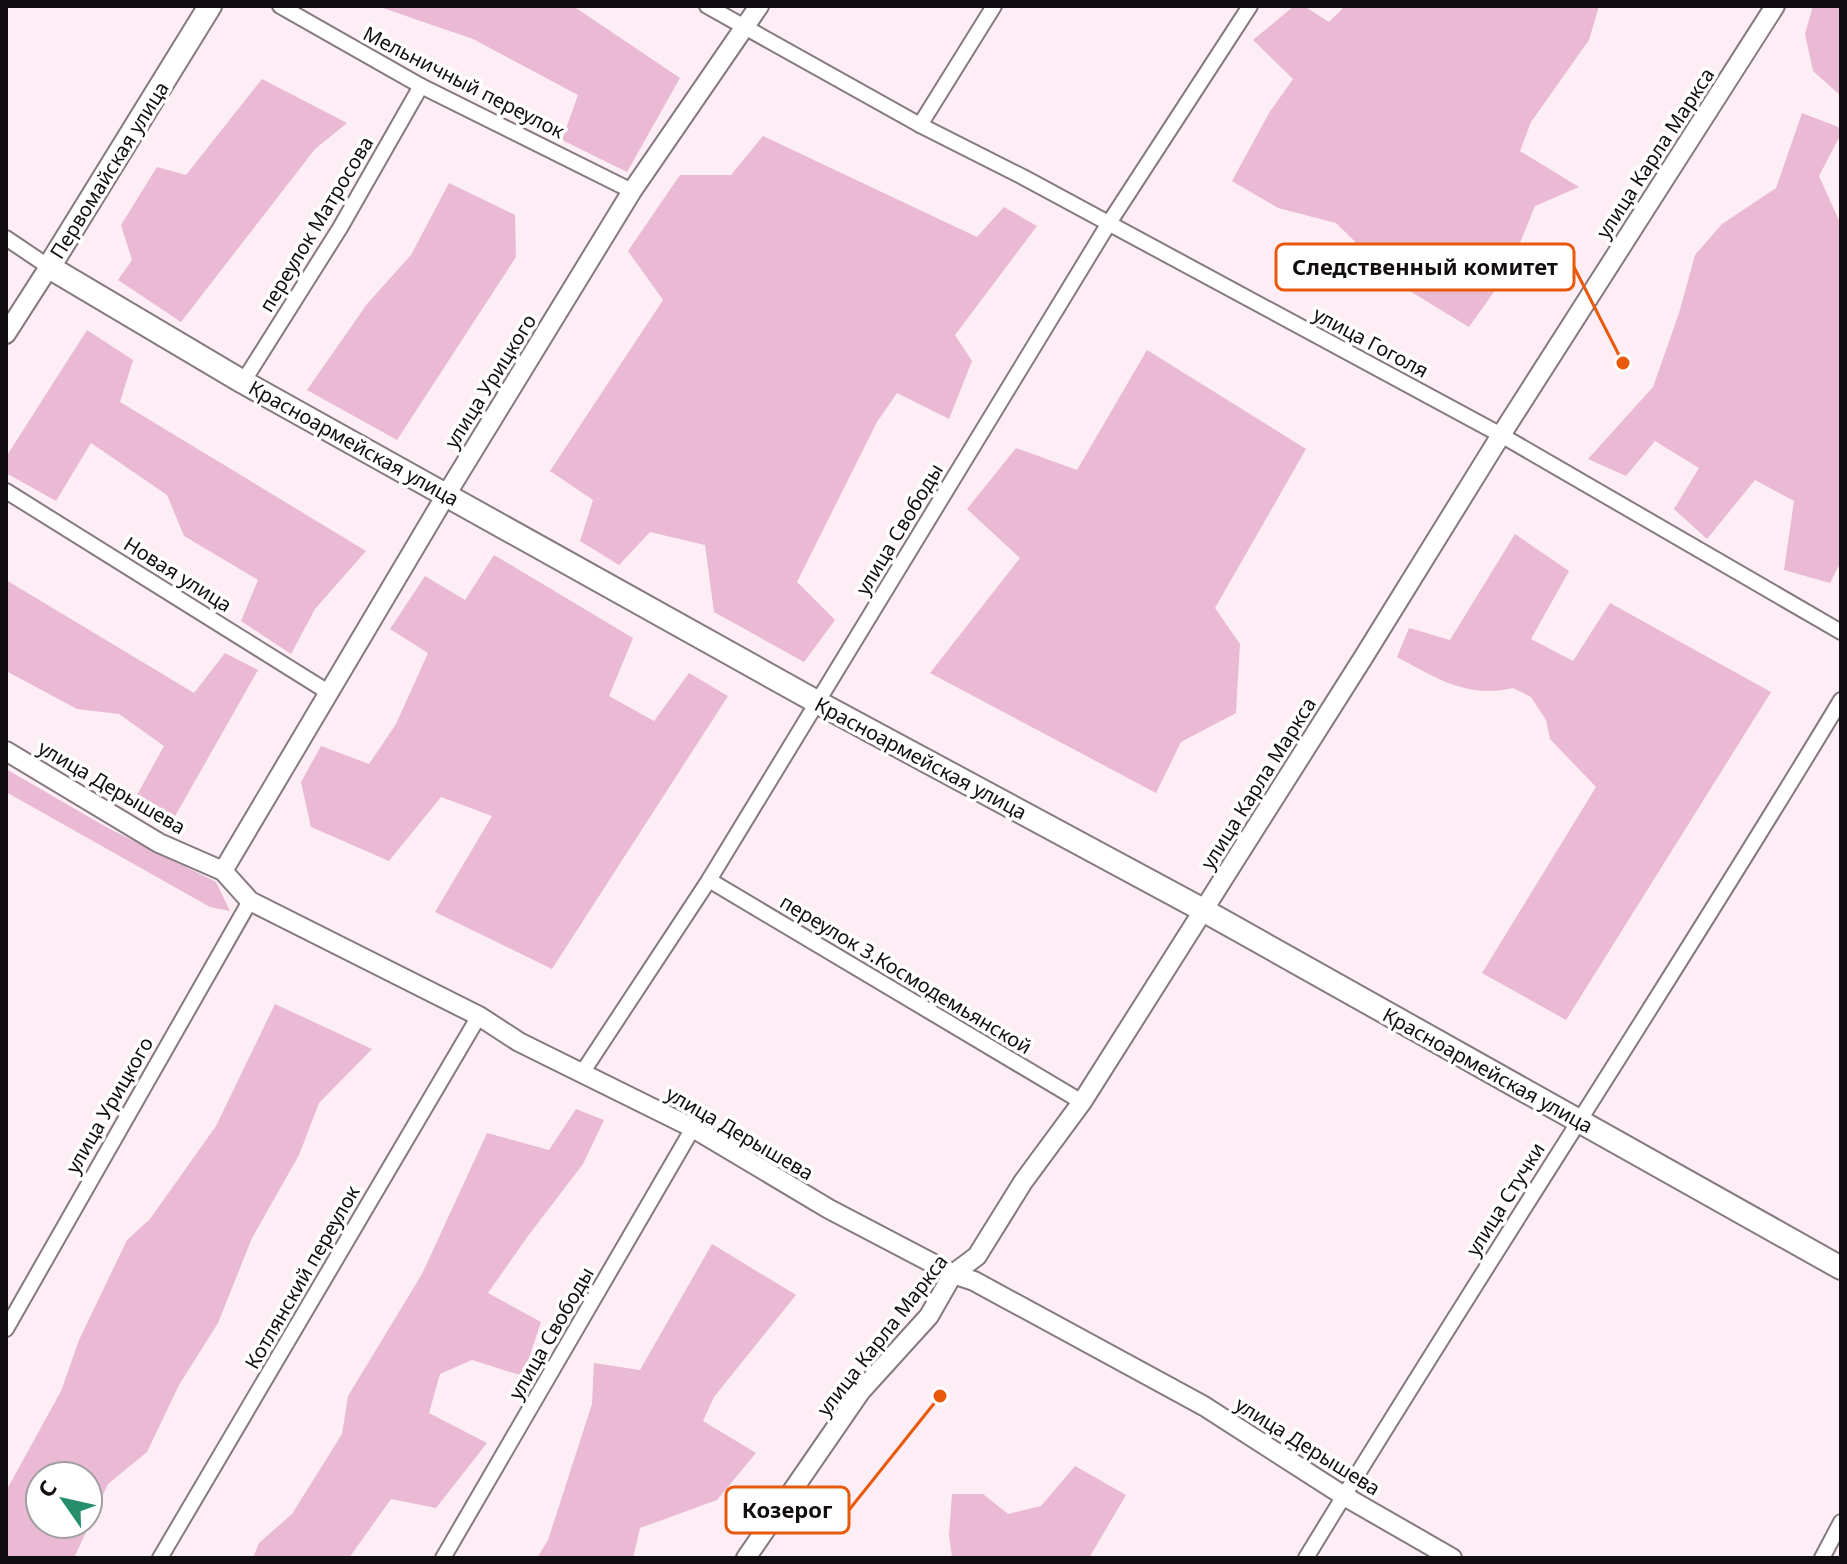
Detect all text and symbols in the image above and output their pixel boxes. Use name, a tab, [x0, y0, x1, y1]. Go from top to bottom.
street label: Мельничный переулок	[359, 19, 570, 145]
street label: улица Карла Маркса	[1590, 63, 1720, 243]
street label: Первомайская улица	[43, 76, 175, 264]
street label: переулок Матросова	[253, 131, 379, 317]
callout: Следственный комитет	[1276, 244, 1574, 290]
text: Следственный комитет	[1292, 251, 1558, 281]
street label: улица Гоголя	[1309, 300, 1433, 384]
street label: улица Урицкого	[438, 309, 542, 453]
street label: Красноармейская улица	[244, 374, 464, 512]
street label: улица Свободы	[849, 458, 949, 600]
street label: Новая улица	[119, 530, 237, 618]
street label: Красноармейская улица	[810, 691, 1032, 825]
street label: улица Карла Маркса	[1194, 692, 1322, 874]
street label: улица Дерышева	[33, 734, 191, 840]
street label: переулок З.Космодемьянской	[775, 888, 1037, 1060]
street label: Красноармейская улица	[1378, 1001, 1598, 1139]
street label: улица Урицкого	[59, 1032, 159, 1178]
street label: улица Дерышева	[661, 1080, 819, 1186]
street label: улица Стучки	[1459, 1137, 1551, 1261]
street label: Котлянский переулок	[238, 1180, 366, 1374]
street label: улица Карла Маркса	[810, 1249, 954, 1421]
street label: улица Свободы	[502, 1262, 600, 1404]
street label: улица Дерышева	[1230, 1391, 1386, 1501]
north arrow	[24, 1460, 104, 1540]
text: С	[30, 1474, 63, 1503]
callout: Козерог	[726, 1487, 849, 1533]
text: Козерог	[742, 1494, 833, 1524]

